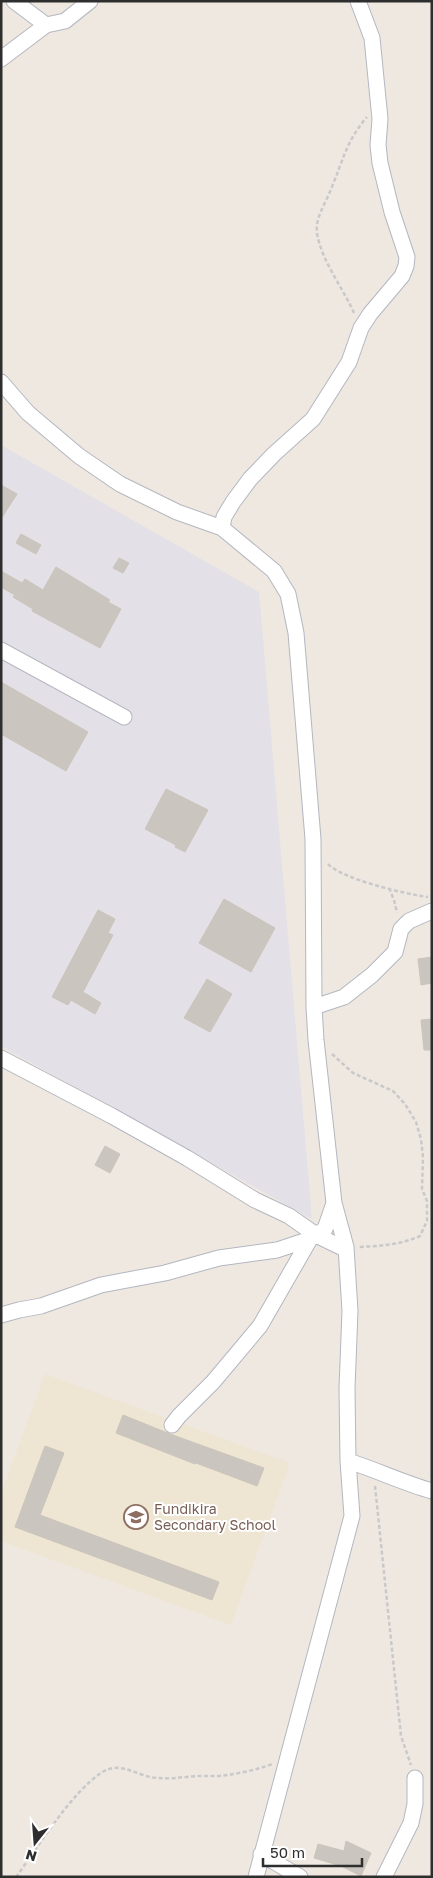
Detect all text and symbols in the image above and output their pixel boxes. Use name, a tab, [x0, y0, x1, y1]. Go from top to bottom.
place label: Fundikira Secondary School	[154, 1500, 276, 1533]
school or university icon: Fundikira Secondary School	[123, 1504, 149, 1530]
north arrow	[10, 1818, 60, 1868]
scale bar	[263, 1836, 362, 1868]
text: 50 m	[270, 1843, 305, 1861]
text: N	[23, 1846, 39, 1866]

